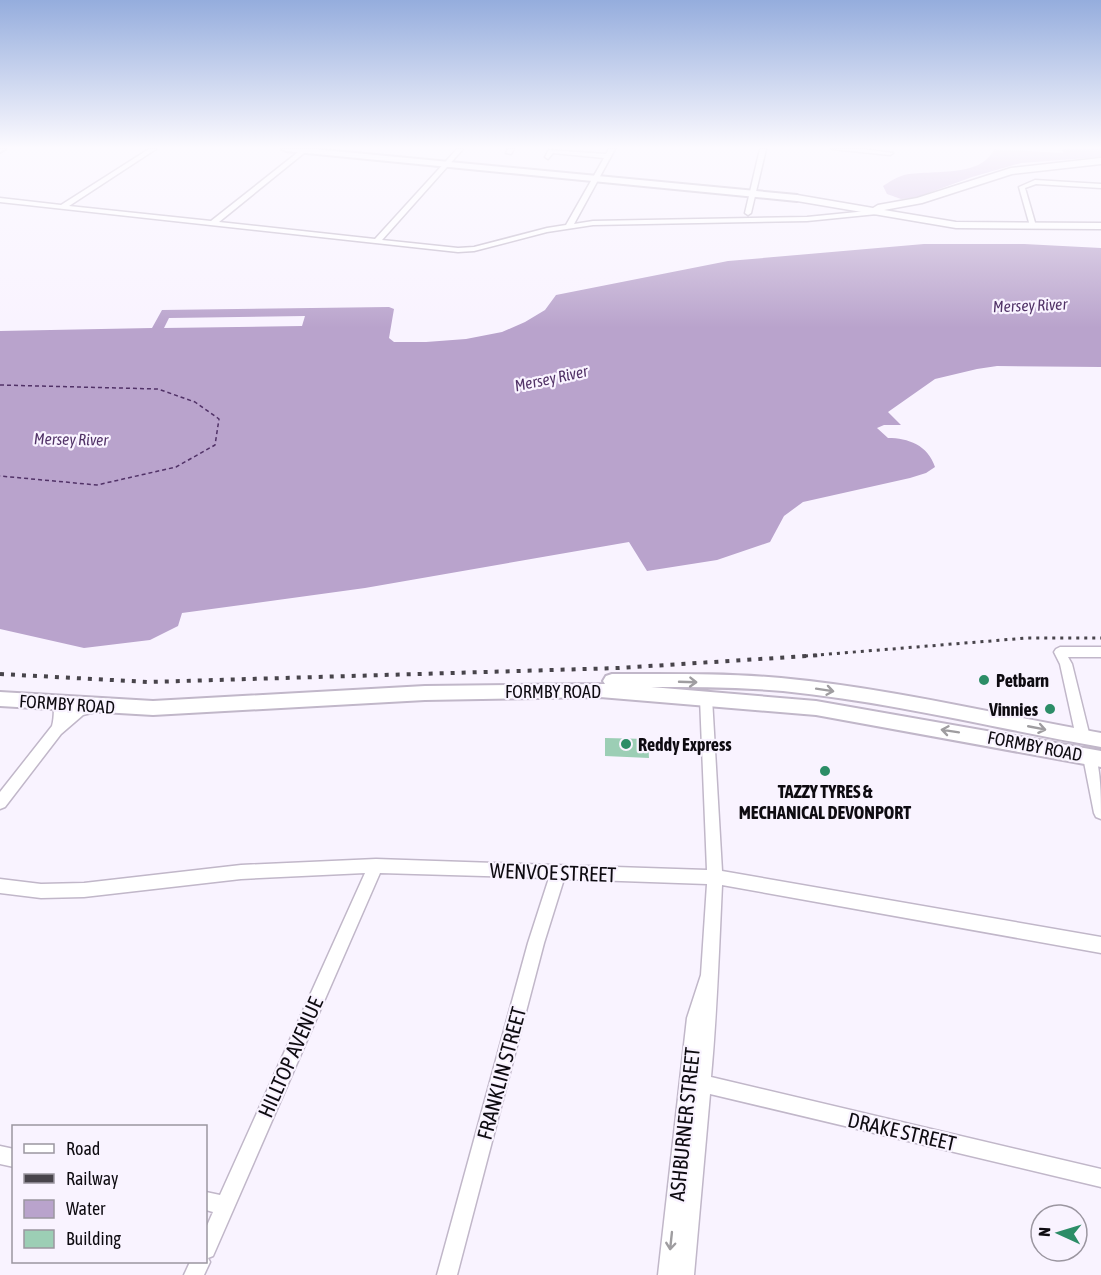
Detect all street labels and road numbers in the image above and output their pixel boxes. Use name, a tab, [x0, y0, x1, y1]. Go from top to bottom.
street label: FORMBY ROAD	[505, 681, 601, 702]
street label: FORMBY ROAD	[18, 690, 116, 718]
street label: FORMBY ROAD	[986, 727, 1084, 765]
street label: WENVOE STREET	[489, 858, 617, 886]
street label: HILLTOP AVENUE	[253, 993, 327, 1121]
street label: FRANKLIN STREET	[472, 1004, 530, 1142]
street label: ASHBURNER STREET	[664, 1046, 704, 1202]
street label: DRAKE STREET	[846, 1107, 958, 1155]

